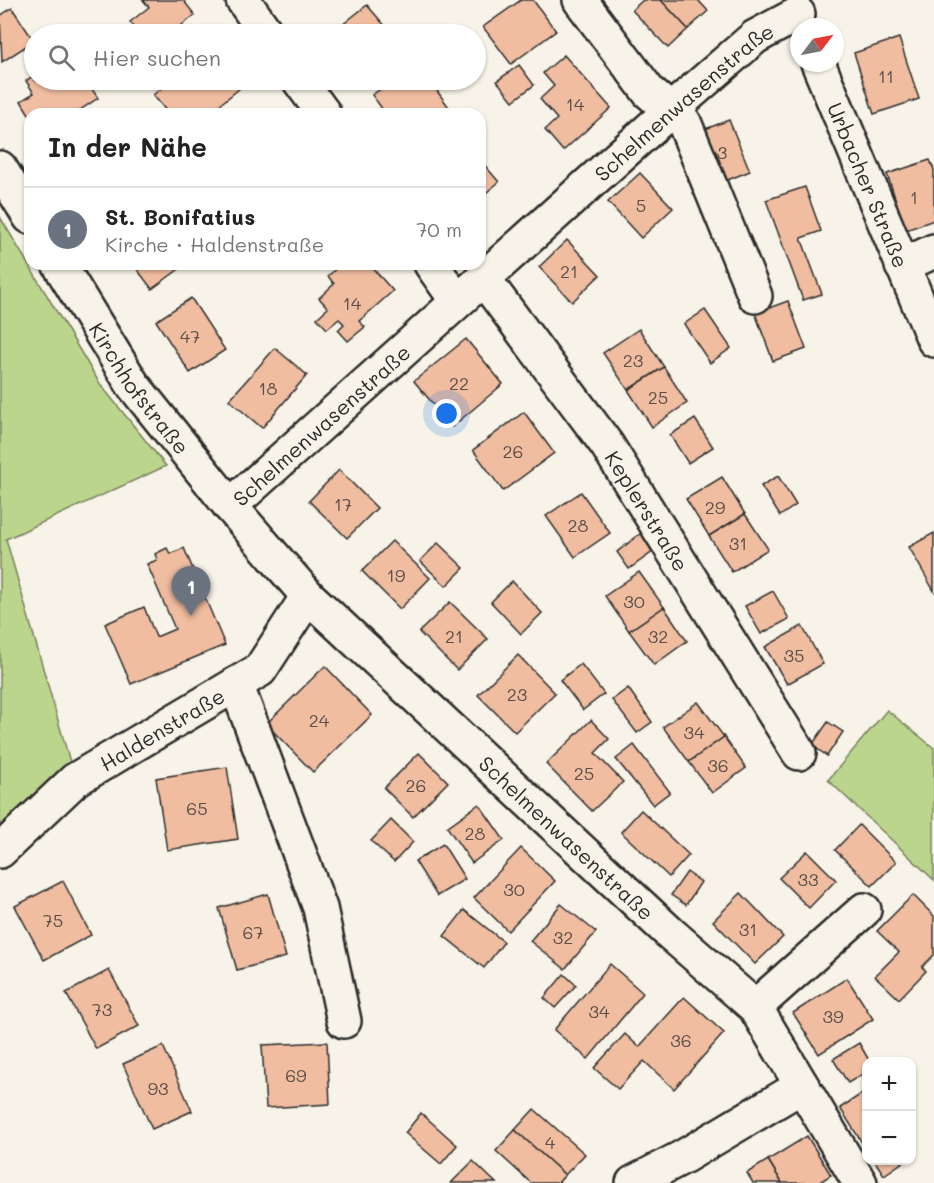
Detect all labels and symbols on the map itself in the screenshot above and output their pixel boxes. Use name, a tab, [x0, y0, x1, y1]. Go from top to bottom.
street label: Schelmenwasenstraße	[588, 16, 778, 186]
north arrow	[790, 18, 844, 72]
house number: 11	[878, 64, 894, 88]
house number: 14	[566, 92, 585, 116]
street label: Urbacher Straße	[822, 98, 916, 271]
house number: 3	[717, 140, 727, 164]
house number: 1	[910, 185, 918, 209]
house number: 5	[636, 193, 646, 217]
house number: 21	[560, 259, 578, 283]
house number: 14	[343, 291, 362, 315]
street label: Kirchhofstraße	[84, 317, 196, 459]
house number: 47	[180, 324, 200, 348]
street label: Schelmenwasenstraße	[226, 338, 415, 511]
house number: 23	[623, 348, 643, 372]
house number: 22	[449, 371, 469, 395]
house number: 18	[259, 376, 278, 400]
house number: 25	[648, 385, 668, 409]
your location	[432, 399, 461, 428]
house number: 26	[503, 439, 523, 463]
street label: Keplerstraße	[600, 445, 695, 576]
house number: 17	[334, 492, 352, 516]
house number: 29	[705, 495, 726, 519]
house number: 28	[568, 513, 589, 537]
house number: 31	[729, 531, 747, 555]
house number: 19	[387, 563, 406, 587]
pin: 1	[172, 566, 210, 616]
house number: 30	[623, 589, 645, 613]
house number: 21	[445, 624, 463, 648]
house number: 32	[648, 624, 668, 648]
house number: 35	[783, 643, 805, 667]
street label: Haldenstraße	[94, 681, 229, 776]
house number: 23	[507, 682, 527, 706]
house number: 24	[309, 708, 330, 732]
house number: 34	[683, 720, 705, 744]
street label: Schelmenwasenstraße	[474, 749, 660, 925]
house number: 36	[707, 753, 729, 777]
house number: 25	[574, 761, 594, 785]
house number: 26	[406, 773, 426, 797]
house number: 65	[186, 796, 208, 820]
house number: 28	[465, 821, 486, 845]
house number: 33	[797, 867, 819, 891]
house number: 30	[503, 877, 525, 901]
house number: 75	[43, 908, 63, 932]
house number: 31	[739, 917, 757, 941]
house number: 67	[243, 920, 263, 944]
house number: 32	[553, 925, 573, 949]
house number: 73	[92, 997, 112, 1021]
house number: 34	[588, 999, 610, 1023]
house number: 39	[822, 1004, 844, 1028]
house number: 36	[670, 1028, 692, 1052]
house number: 69	[285, 1063, 307, 1087]
house number: 93	[147, 1076, 169, 1100]
house number: 4	[545, 1130, 556, 1154]

